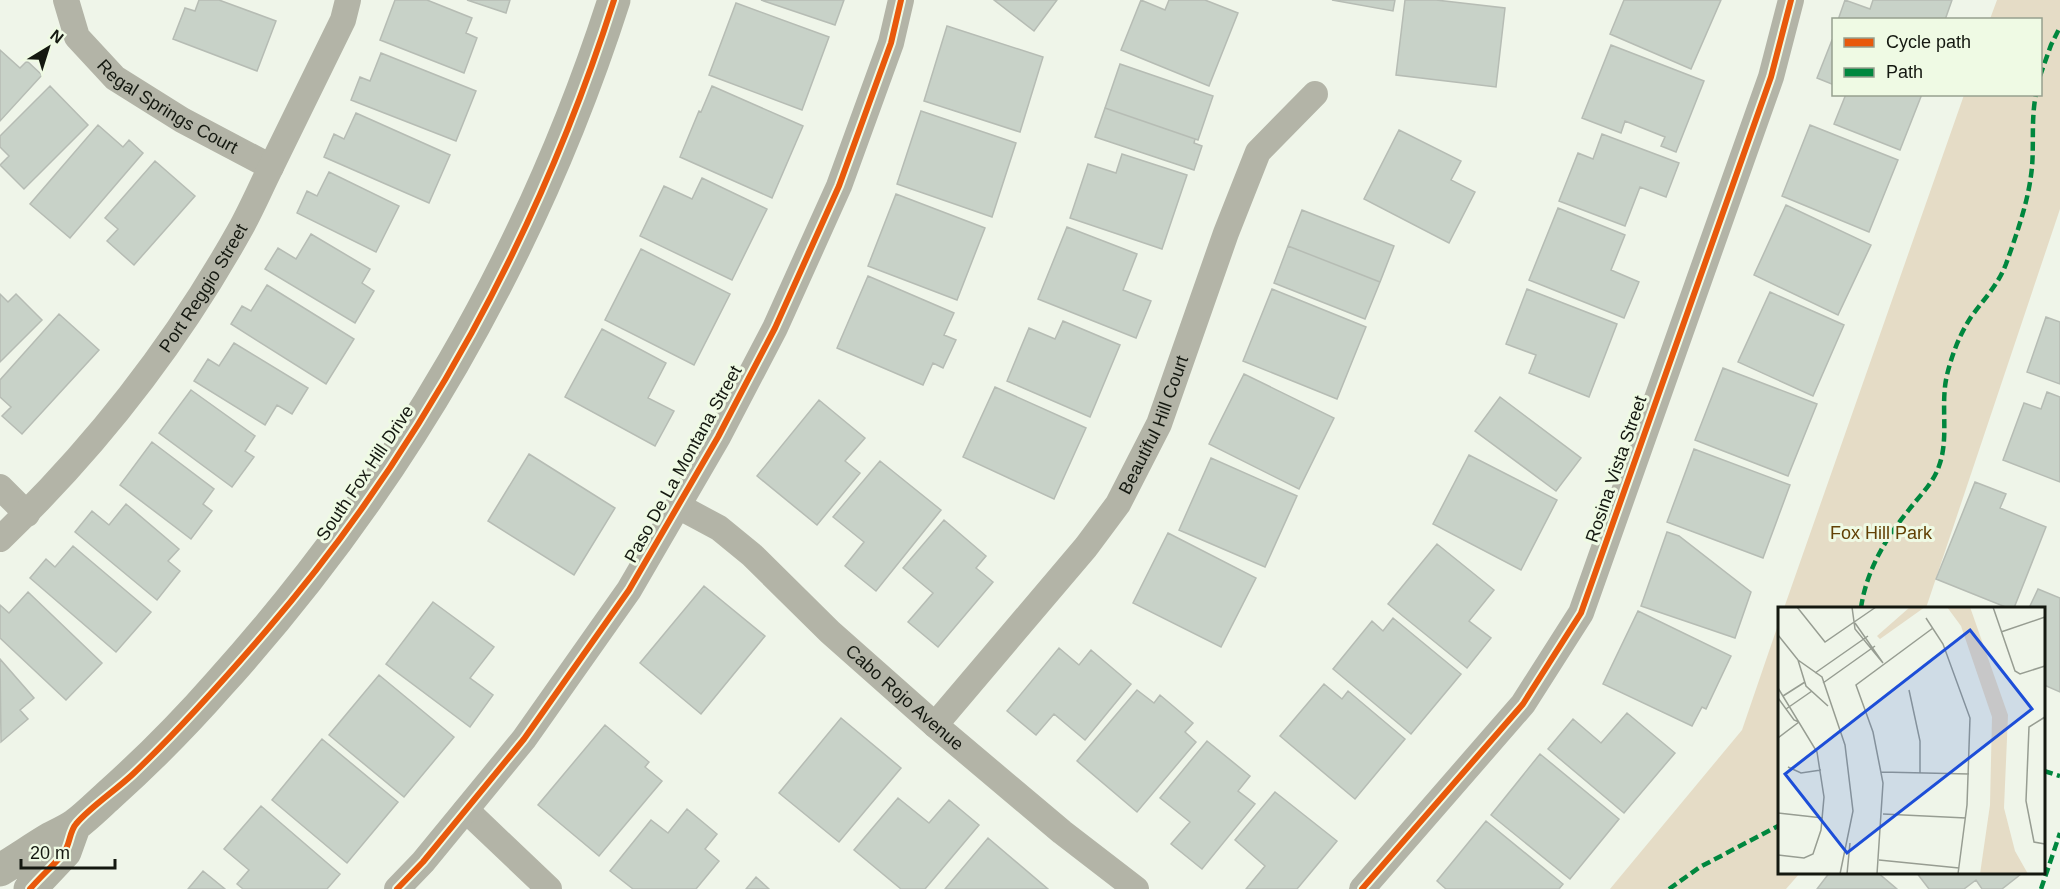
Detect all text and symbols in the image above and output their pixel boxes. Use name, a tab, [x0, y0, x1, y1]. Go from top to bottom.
north arrow	[18, 18, 78, 78]
legend	[1832, 18, 2042, 96]
text: N	[47, 26, 67, 47]
text: Cycle path	[1886, 32, 1971, 52]
street label: Regal Springs Court	[93, 55, 241, 158]
text: Path	[1886, 62, 1923, 82]
street label: Port Reggio Street	[155, 220, 251, 356]
street label: Beautiful Hill Court	[1115, 353, 1192, 498]
street label: Paso De La Montana Street	[620, 362, 746, 566]
street label: Rosina Vista Street	[1582, 393, 1650, 545]
street label: South Fox Hill Drive	[312, 401, 418, 545]
park label: Fox Hill Park	[1830, 523, 1933, 543]
inset map	[1778, 607, 2045, 874]
street label: Cabo Rojo Avenue	[842, 641, 967, 754]
scale bar	[21, 832, 116, 870]
text: 20 m	[30, 843, 70, 863]

